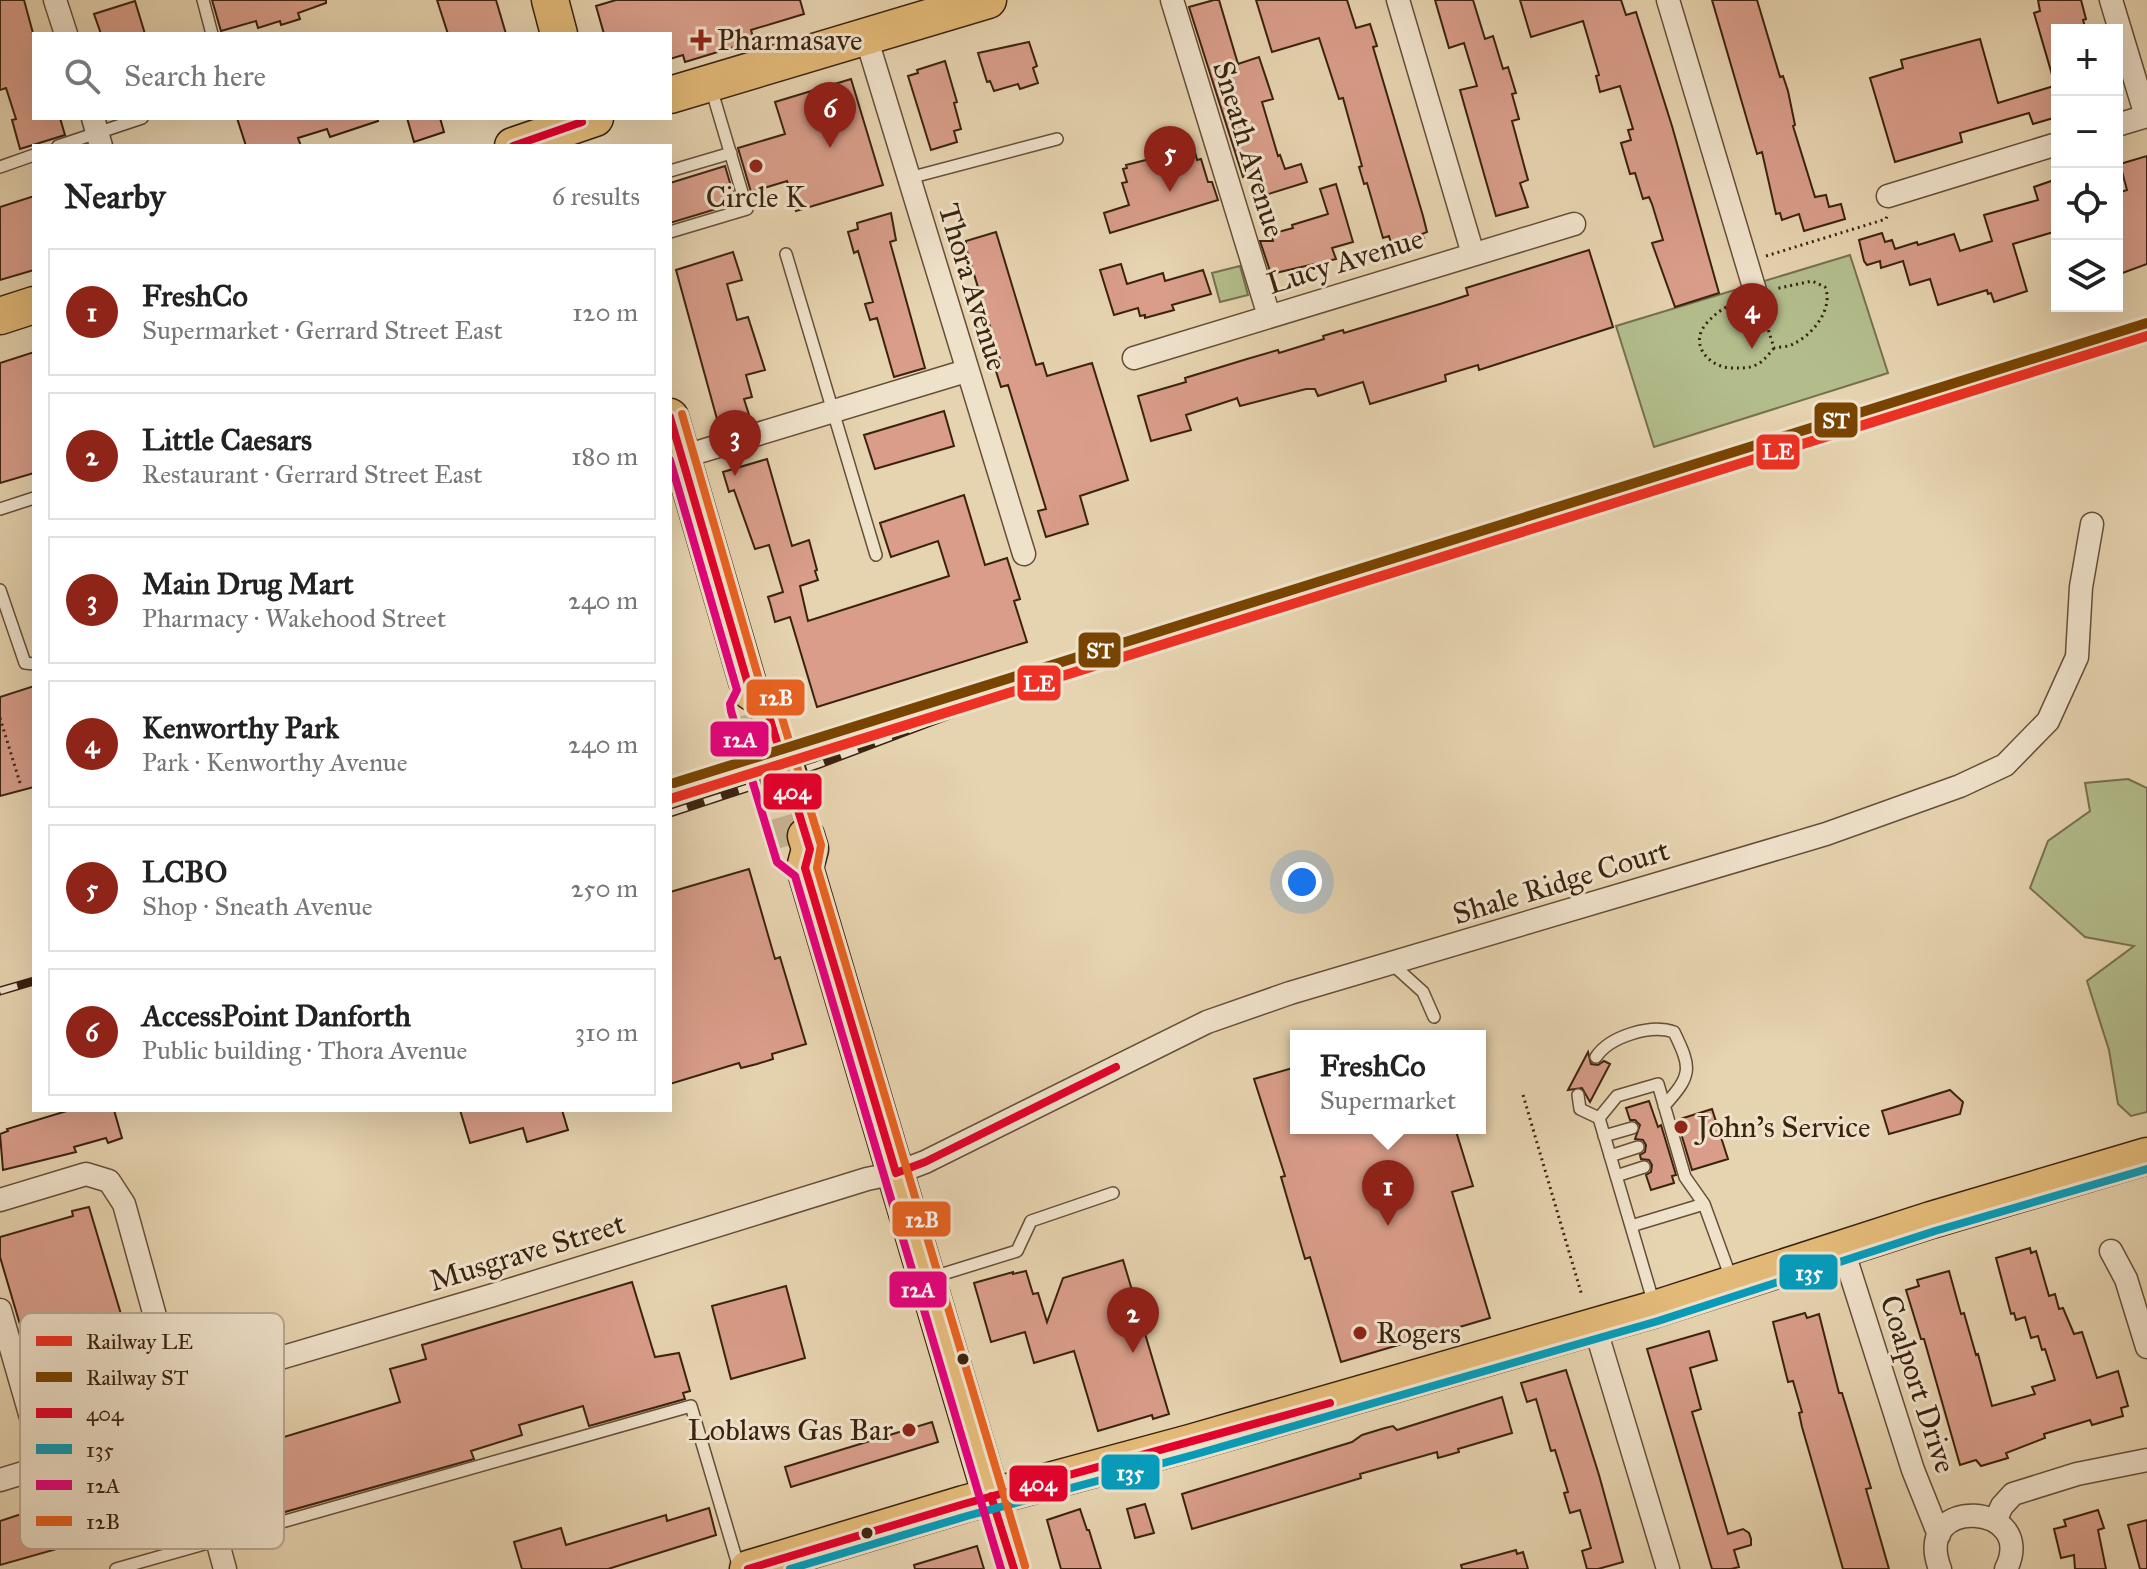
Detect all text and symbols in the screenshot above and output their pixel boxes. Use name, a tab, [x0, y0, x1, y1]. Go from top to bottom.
place label: Pharmasave	[717, 22, 863, 58]
map controls	[2051, 24, 2123, 312]
button: +	[2051, 24, 2123, 96]
marker: Pharmasave	[692, 31, 710, 49]
search box	[32, 32, 672, 120]
icon: search	[60, 54, 104, 98]
street label: Sneath Avenue	[1205, 56, 1293, 242]
text: Search here	[124, 58, 266, 94]
pin: 6	[804, 82, 856, 148]
button: −	[2051, 96, 2123, 168]
pin: 5	[1144, 126, 1196, 192]
marker: Circle K	[747, 157, 765, 175]
button: locate	[2051, 168, 2123, 240]
text: Nearby	[64, 176, 166, 217]
place label: Circle K	[706, 179, 807, 215]
text: 6 results	[552, 180, 640, 212]
street label: Thora Avenue	[931, 199, 1015, 375]
street label: Lucy Avenue	[1263, 220, 1427, 302]
button: layers	[2051, 240, 2123, 312]
text: FreshCo	[142, 278, 248, 314]
pin: 4	[1726, 283, 1778, 349]
text: 1	[87, 296, 97, 328]
text: 120 m	[572, 296, 638, 328]
text: Supermarket · Gerrard Street East	[142, 314, 503, 346]
line badge: ST	[1813, 401, 1859, 439]
text: ST	[1822, 407, 1851, 434]
pin: 3	[709, 410, 761, 476]
text: Little Caesars	[142, 422, 312, 458]
line badge: LE	[1755, 433, 1801, 471]
text: LE	[1762, 438, 1794, 465]
text: 2	[86, 440, 98, 472]
text: 180 m	[571, 440, 638, 472]
text: Restaurant · Gerrard Street East	[142, 458, 482, 490]
text: Main Drug Mart	[142, 566, 354, 602]
text: 3	[87, 584, 97, 616]
text: 240 m	[568, 584, 638, 616]
text: Pharmacy · Wakehood Street	[142, 602, 446, 634]
line badge: ST	[1077, 631, 1122, 669]
text: ST	[1086, 637, 1115, 664]
line badge: LE	[1016, 664, 1062, 702]
text: LE	[1023, 670, 1055, 697]
line badge: 12B	[745, 678, 806, 717]
text: 12B	[759, 684, 793, 711]
text: Kenworthy Park	[142, 710, 339, 746]
line badge: 12A	[709, 720, 770, 758]
text: 12A	[723, 726, 757, 753]
text: 4	[85, 728, 99, 760]
text: 240 m	[568, 728, 638, 760]
text: Park · Kenworthy Avenue	[142, 746, 408, 778]
line badge: 404	[762, 772, 823, 811]
text: 404	[773, 778, 812, 805]
street label: Shale Ridge Court	[1448, 832, 1674, 932]
text: LCBO	[142, 854, 227, 890]
your location	[1282, 862, 1322, 902]
text: 5	[86, 872, 98, 904]
text: 250 m	[571, 872, 638, 904]
text: Shop · Sneath Avenue	[142, 890, 373, 922]
text: AccessPoint Danforth	[142, 998, 411, 1034]
text: 6	[85, 1016, 99, 1048]
text: 310 m	[575, 1016, 638, 1048]
popup	[1290, 1030, 1486, 1134]
text: Public building · Thora Avenue	[142, 1034, 467, 1066]
text: FreshCo	[1320, 1048, 1426, 1084]
text: Supermarket	[1320, 1084, 1456, 1116]
place label: John's Service	[1694, 1109, 1870, 1145]
marker: John's Service	[1672, 1118, 1690, 1136]
pin: 1	[1362, 1160, 1414, 1226]
line badge: 12B	[891, 1200, 952, 1238]
street label: Musgrave Street	[425, 1205, 630, 1299]
text: 12B	[905, 1206, 939, 1233]
line badge: 135	[1778, 1253, 1839, 1291]
text: 135	[1795, 1259, 1824, 1286]
line badge: 12A	[888, 1270, 948, 1309]
text: 12A	[901, 1276, 935, 1303]
pin: 2	[1107, 1287, 1159, 1353]
street label: Coalport Drive	[1872, 1291, 1964, 1477]
legend	[20, 1313, 284, 1549]
place label: Rogers	[1376, 1315, 1461, 1351]
marker: Rogers	[1351, 1324, 1369, 1342]
text: Railway LE	[86, 1328, 193, 1355]
unlabelled marker	[955, 1351, 971, 1367]
text: Railway ST	[86, 1364, 189, 1391]
text: 404	[86, 1400, 124, 1427]
place label: Loblaws Gas Bar	[688, 1412, 894, 1448]
marker: Loblaws Gas Bar	[900, 1421, 918, 1439]
text: 135	[86, 1436, 114, 1463]
line badge: 135	[1100, 1453, 1161, 1491]
text: 135	[1116, 1459, 1145, 1486]
line badge: 404	[1008, 1464, 1069, 1503]
text: 404	[1019, 1470, 1058, 1497]
text: 12A	[86, 1472, 121, 1499]
text: 12B	[86, 1508, 120, 1535]
unlabelled marker	[859, 1525, 875, 1541]

